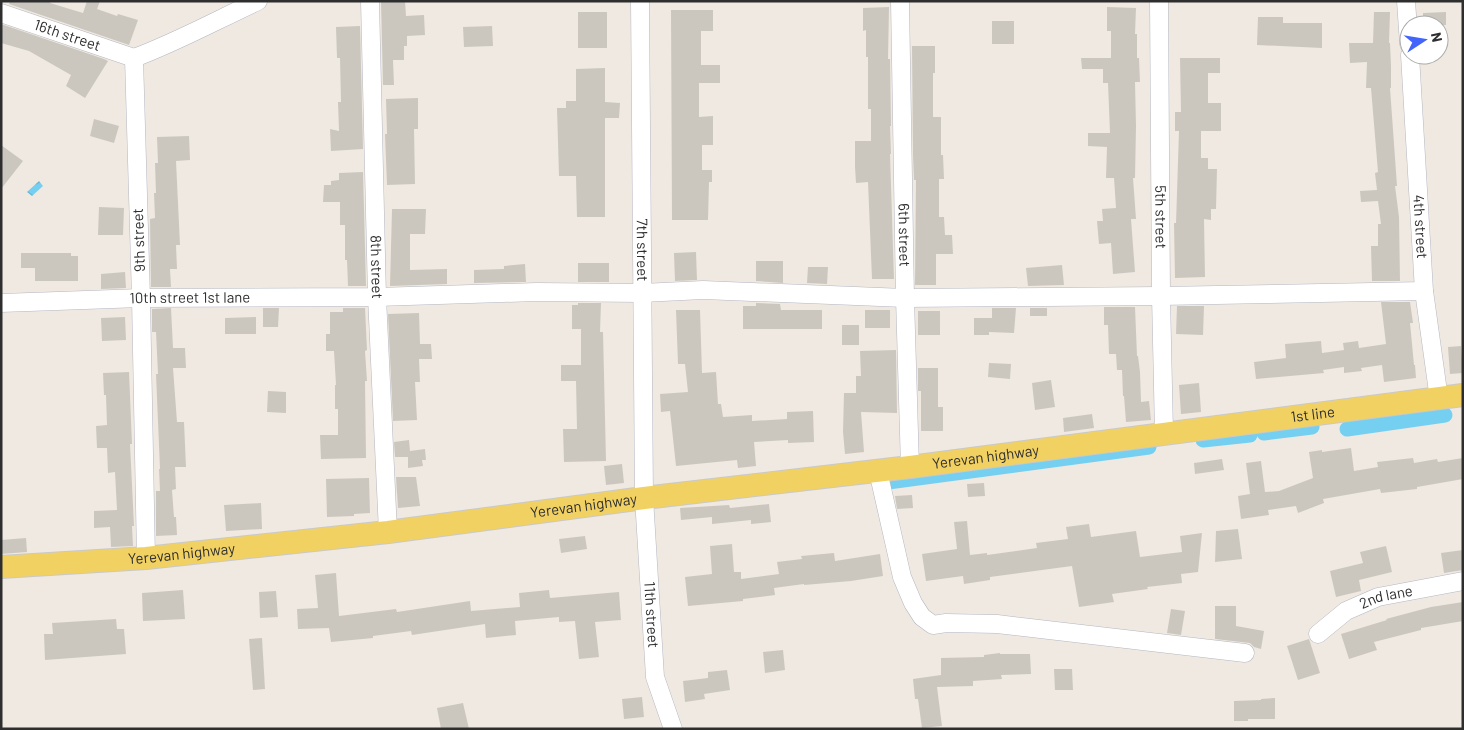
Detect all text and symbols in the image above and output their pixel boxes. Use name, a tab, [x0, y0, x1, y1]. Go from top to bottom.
street label: 16th street	[32, 15, 103, 54]
north arrow	[1399, 15, 1449, 65]
text: N	[1428, 31, 1446, 44]
street label: 5th street	[1152, 185, 1171, 249]
street label: 4th street	[1410, 194, 1432, 259]
street label: 6th street	[895, 203, 914, 267]
street label: 9th street	[128, 208, 148, 272]
street label: 7th street	[634, 218, 652, 282]
street label: 8th street	[368, 235, 387, 299]
street label: 10th street 1st lane	[129, 288, 250, 306]
street label: 1st line	[1290, 402, 1336, 425]
street label: Yerevan highway	[931, 440, 1040, 472]
street label: Yerevan highway	[529, 489, 638, 521]
street label: Yerevan highway	[127, 538, 236, 567]
street label: 11th street	[641, 581, 663, 648]
street label: 2nd lane	[1356, 581, 1414, 612]

